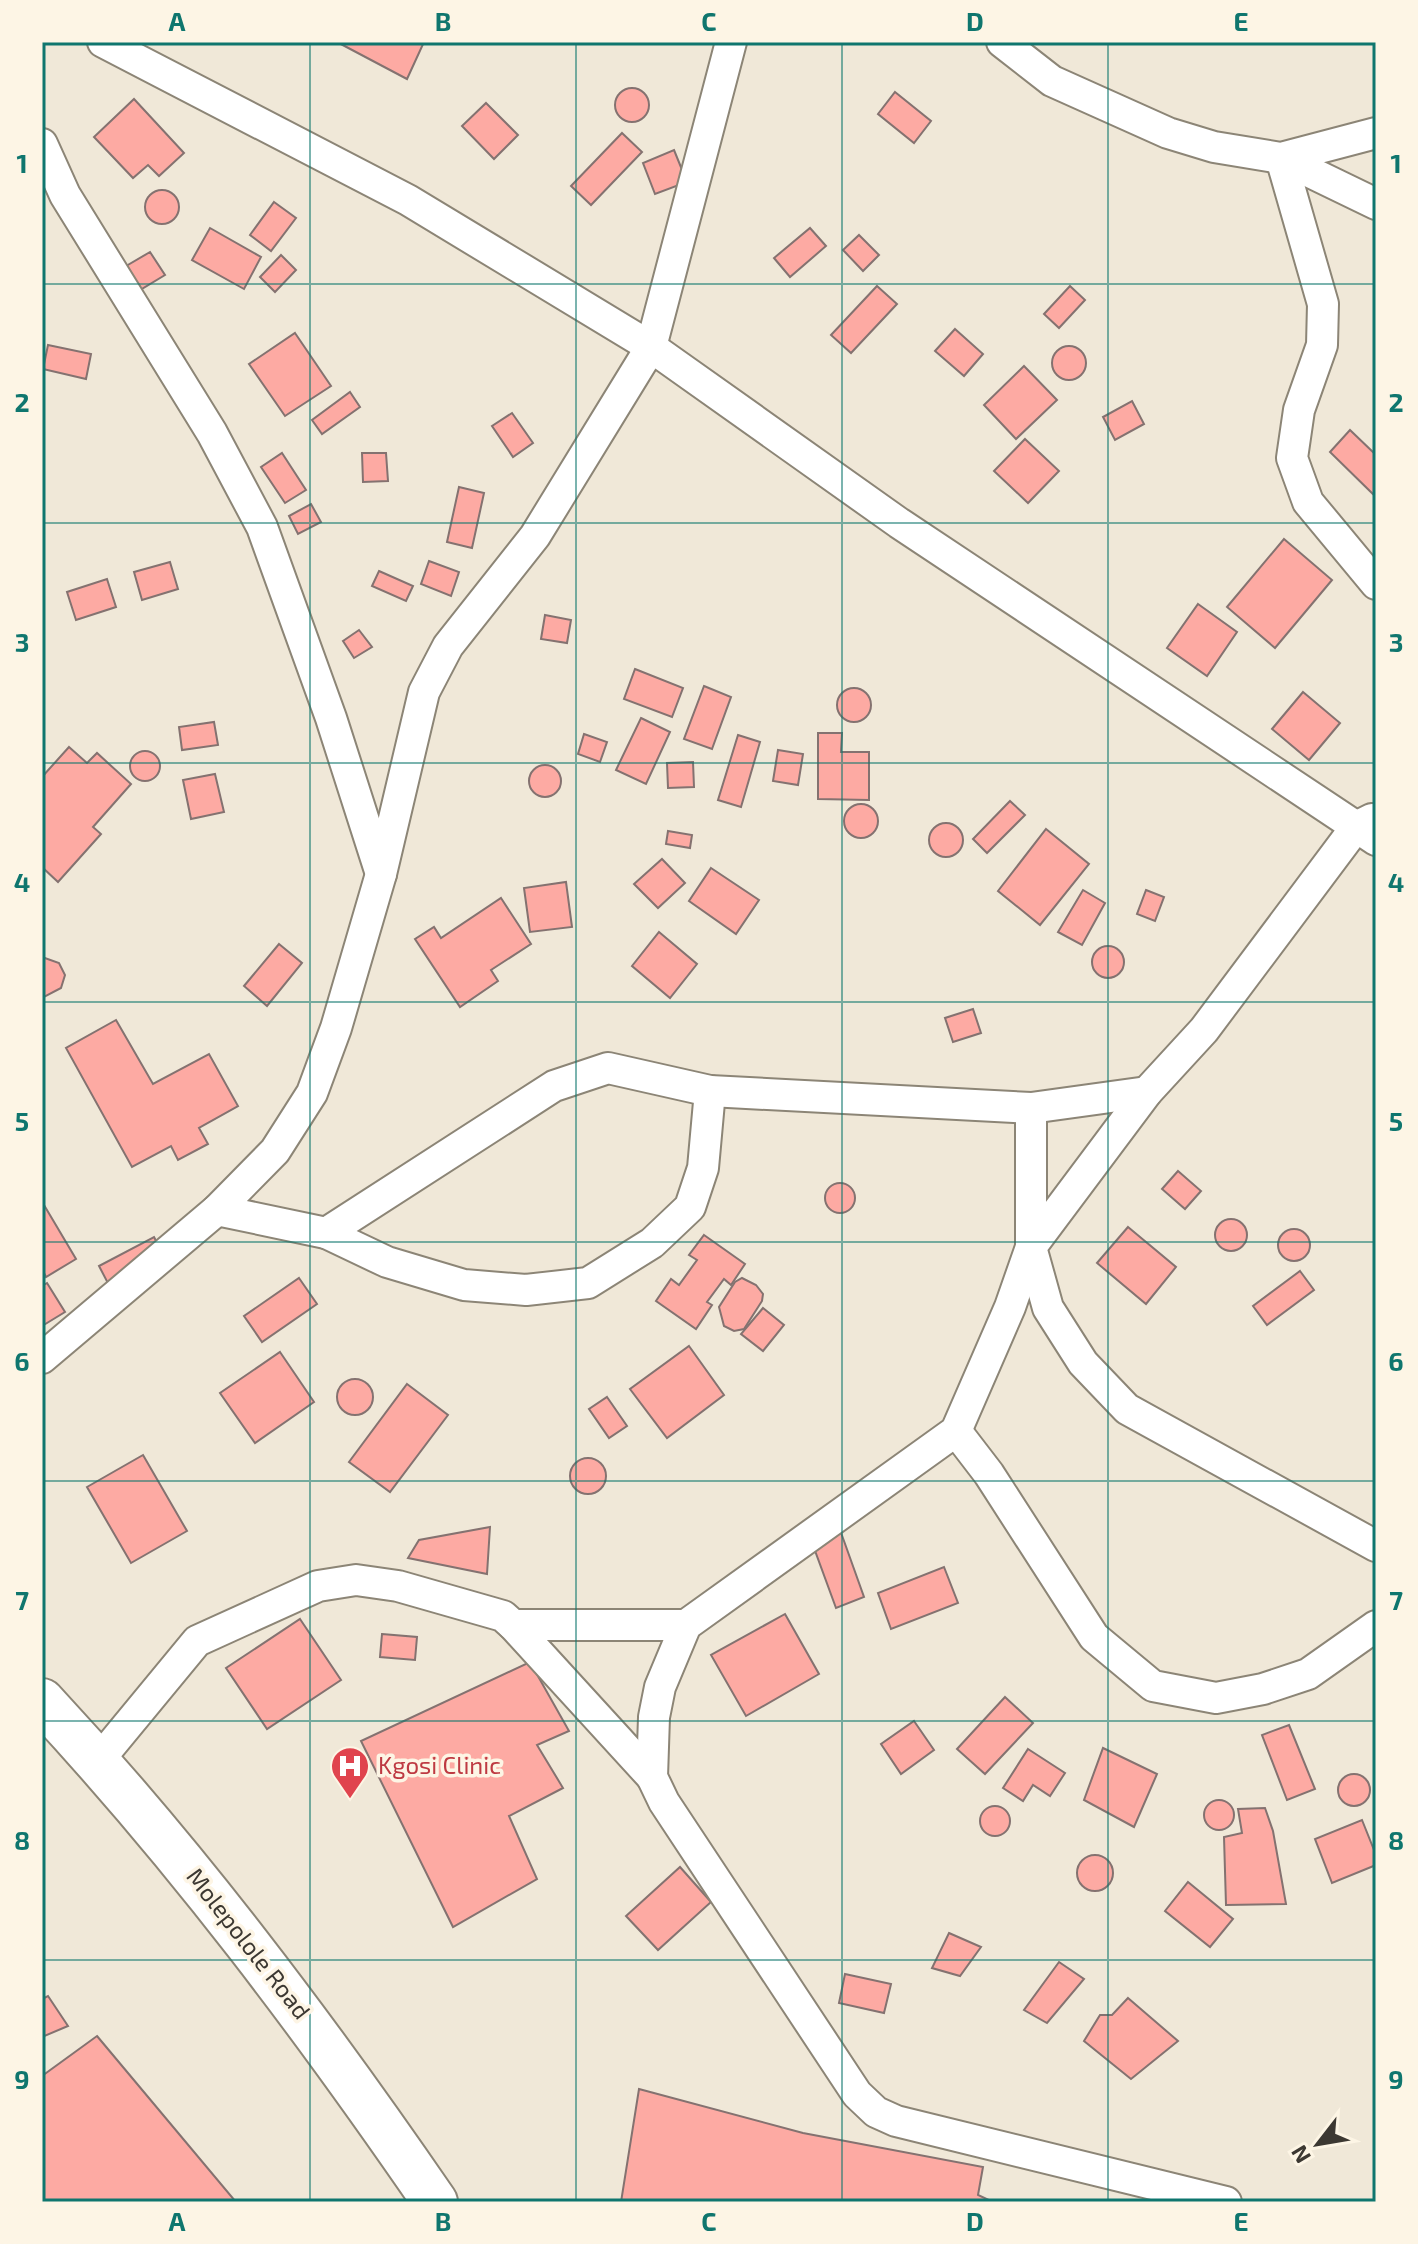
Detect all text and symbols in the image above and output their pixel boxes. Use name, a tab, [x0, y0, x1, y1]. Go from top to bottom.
text: A	[169, 5, 186, 36]
text: B	[435, 5, 451, 36]
text: C	[701, 5, 717, 36]
text: D	[966, 5, 984, 36]
text: E	[1233, 5, 1249, 36]
text: 1	[16, 147, 28, 178]
text: 1	[1390, 147, 1402, 178]
text: 2	[14, 386, 30, 417]
text: 2	[1388, 386, 1404, 417]
text: 3	[15, 626, 29, 657]
text: 3	[1389, 626, 1403, 657]
text: 4	[14, 866, 30, 897]
text: 4	[1388, 866, 1404, 897]
text: 5	[15, 1105, 29, 1136]
text: 5	[1389, 1105, 1403, 1136]
text: 6	[14, 1345, 30, 1376]
text: 6	[1388, 1345, 1404, 1376]
text: 7	[15, 1584, 29, 1615]
text: 7	[1389, 1584, 1403, 1615]
hospital icon: Kgosi Clinic	[329, 1745, 371, 1800]
place label: Kgosi Clinic	[378, 1750, 501, 1779]
text: 8	[14, 1824, 30, 1855]
text: 8	[1388, 1824, 1404, 1855]
street label: Molepolole Road	[181, 1862, 317, 2024]
text: 9	[14, 2063, 30, 2094]
text: 9	[1388, 2063, 1404, 2094]
north arrow	[1278, 2104, 1358, 2184]
text: N	[1285, 2141, 1315, 2168]
text: A	[169, 2205, 186, 2236]
text: B	[435, 2205, 451, 2236]
text: C	[701, 2205, 717, 2236]
text: D	[966, 2205, 984, 2236]
text: E	[1233, 2205, 1249, 2236]

